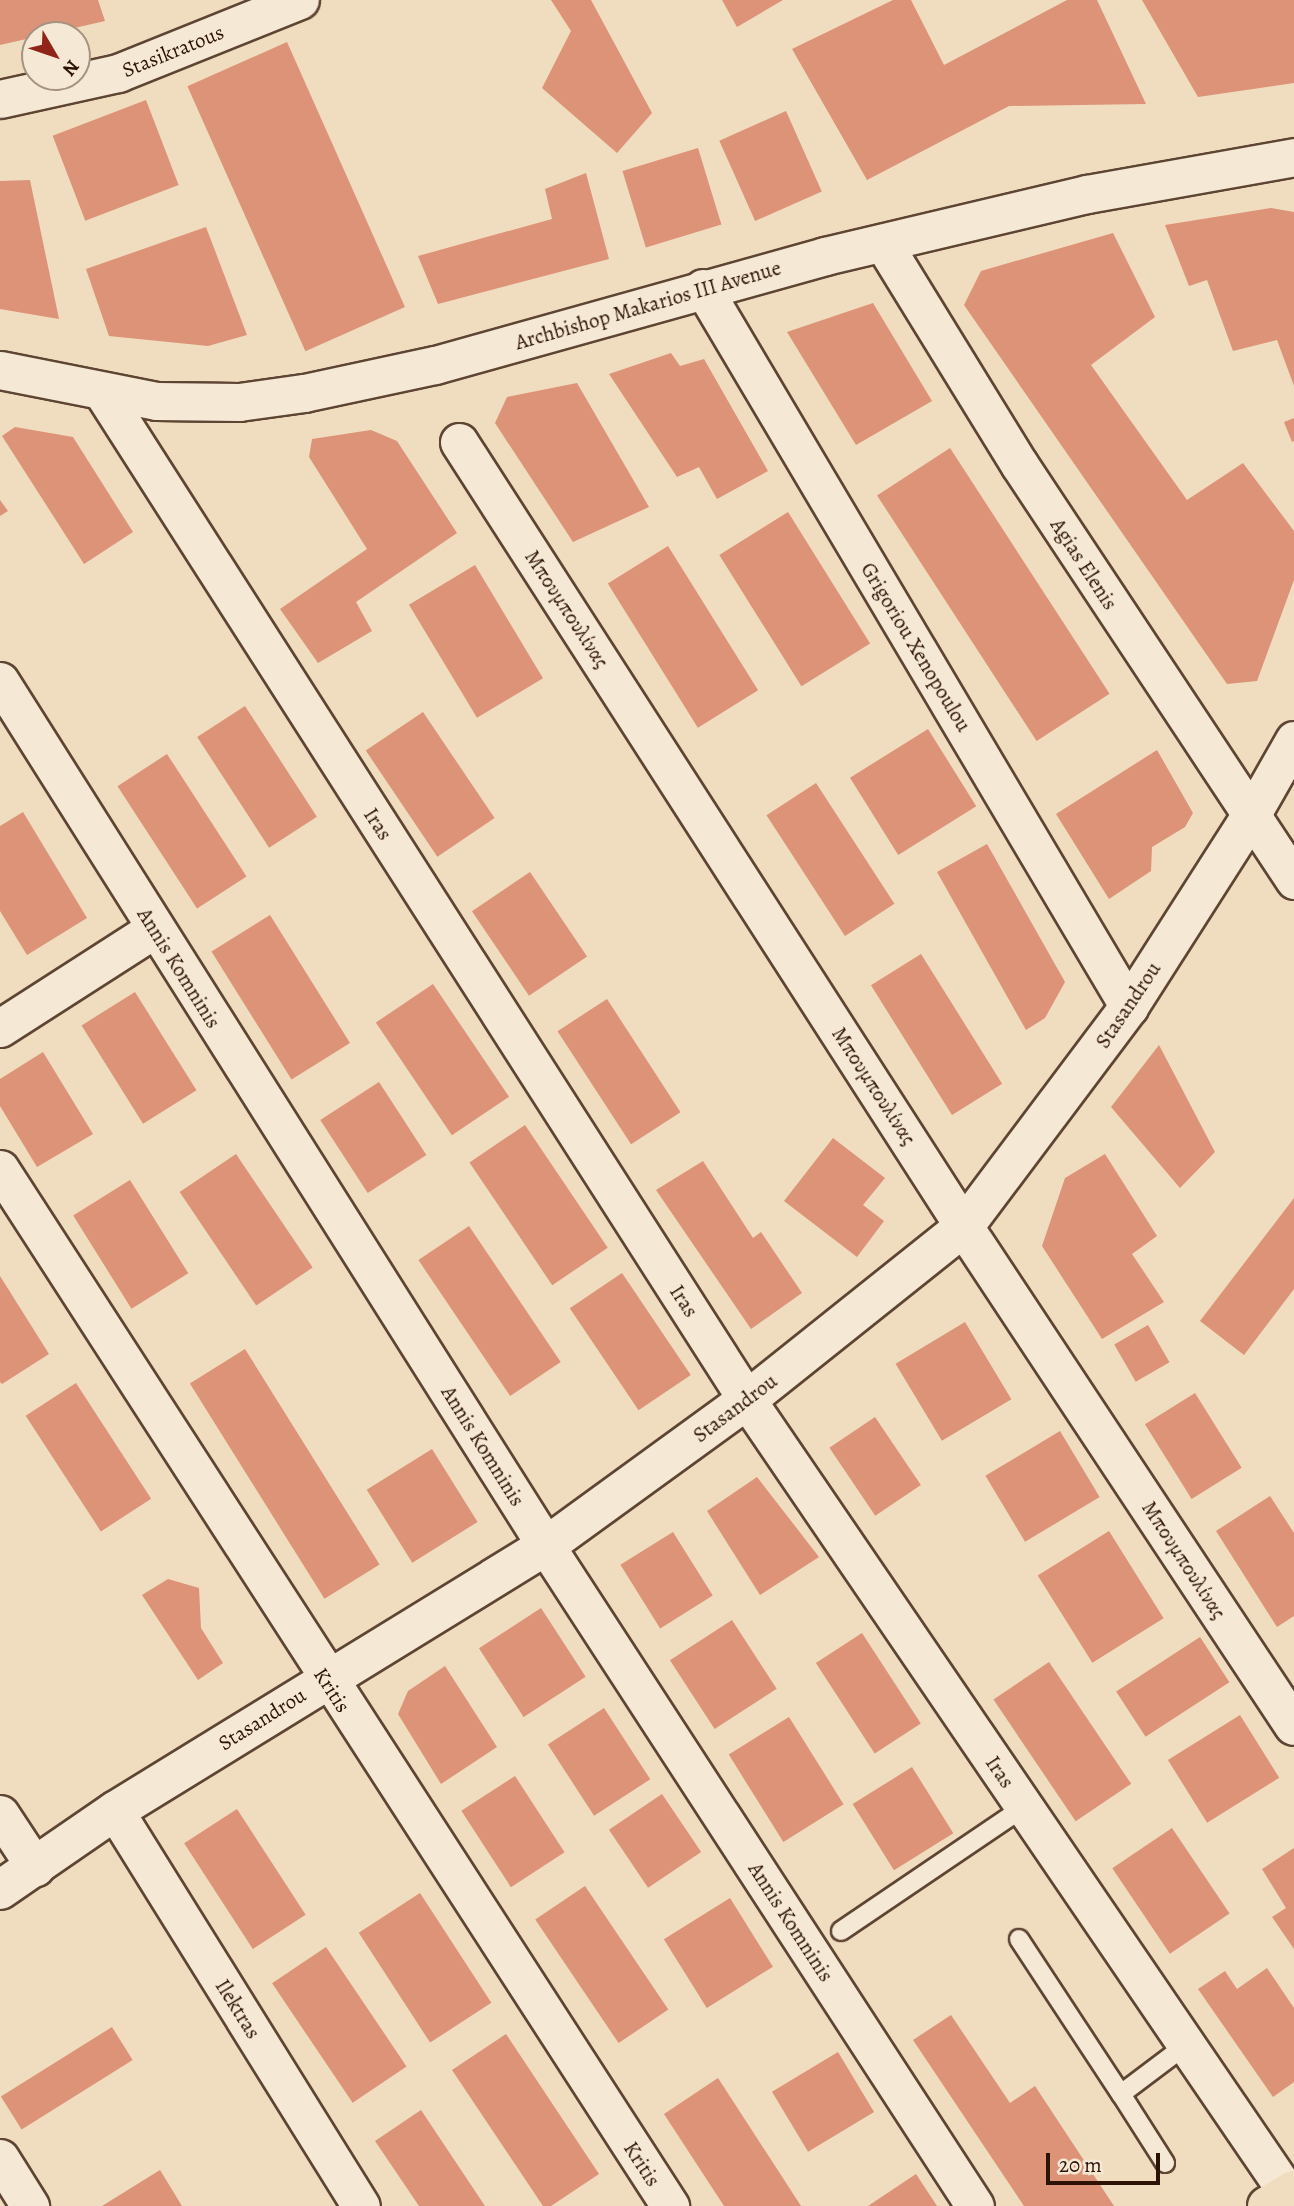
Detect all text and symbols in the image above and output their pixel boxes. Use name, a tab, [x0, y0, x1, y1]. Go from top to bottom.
street label: Stasikratous	[118, 19, 228, 83]
north arrow	[21, 21, 91, 91]
text: N	[56, 54, 85, 82]
street label: Archbishop Makarios III Avenue	[512, 255, 784, 355]
street label: Agias Elenis	[1045, 514, 1123, 614]
street label: Μπουμπουλίνας	[519, 545, 615, 673]
street label: Grigoriou Xenopoulou	[856, 558, 976, 736]
street label: Iras	[358, 803, 398, 845]
street label: Annis Komninis	[132, 903, 226, 1033]
street label: Stasandrou	[1090, 957, 1166, 1053]
street label: Μπουμπουλίνας	[826, 1022, 922, 1150]
street label: Iras	[664, 1280, 704, 1322]
street label: Stasandrou	[688, 1368, 782, 1448]
street label: Annis Komninis	[436, 1381, 530, 1511]
street label: Μπουμπουλίνας	[1136, 1496, 1232, 1624]
street label: Kritis	[308, 1663, 356, 1717]
street label: Stasandrou	[214, 1682, 310, 1756]
street label: Iras	[980, 1751, 1020, 1793]
street label: Annis Komninis	[743, 1858, 839, 1986]
street label: Ilektras	[210, 1975, 266, 2043]
street label: Kritis	[618, 2137, 666, 2191]
scale bar	[1049, 2140, 1163, 2184]
text: 20 m	[1059, 2151, 1102, 2179]

